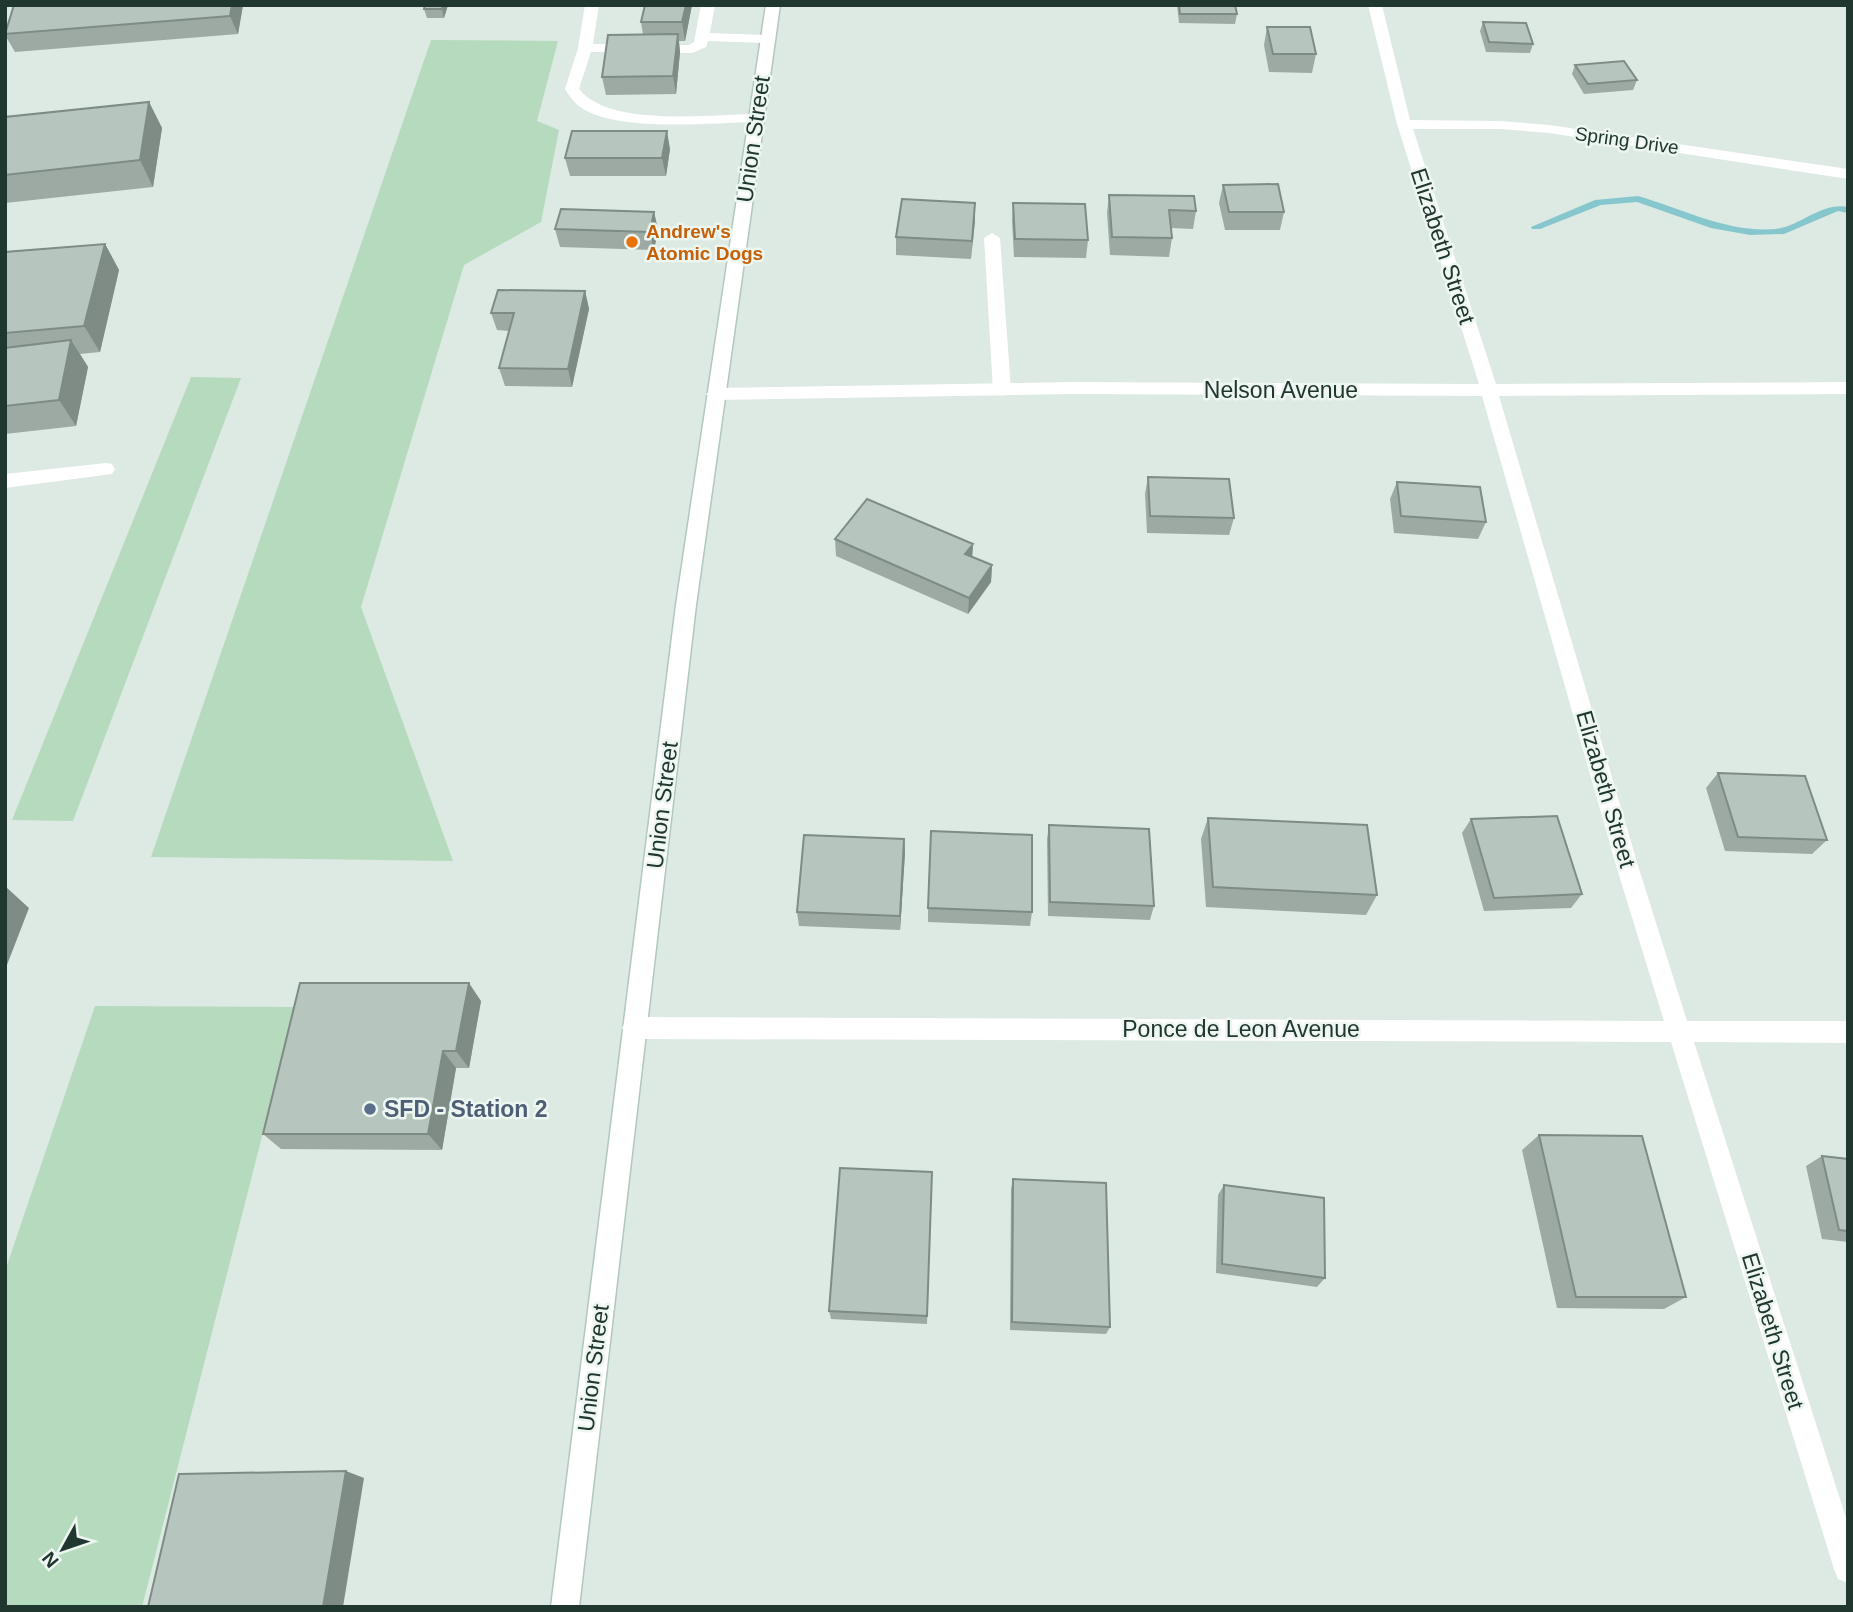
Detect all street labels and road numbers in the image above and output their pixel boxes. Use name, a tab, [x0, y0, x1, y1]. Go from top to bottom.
street label: Union Street	[731, 73, 775, 204]
street label: Spring Drive	[1574, 123, 1680, 158]
street label: Elizabeth Street	[1406, 165, 1481, 328]
street label: Nelson Avenue	[1204, 377, 1358, 403]
street label: Elizabeth Street	[1571, 707, 1641, 871]
street label: Union Street	[641, 739, 683, 870]
street label: Ponce de Leon Avenue	[1122, 1016, 1360, 1042]
street label: Elizabeth Street	[1737, 1250, 1809, 1413]
street label: Union Street	[572, 1302, 614, 1433]

